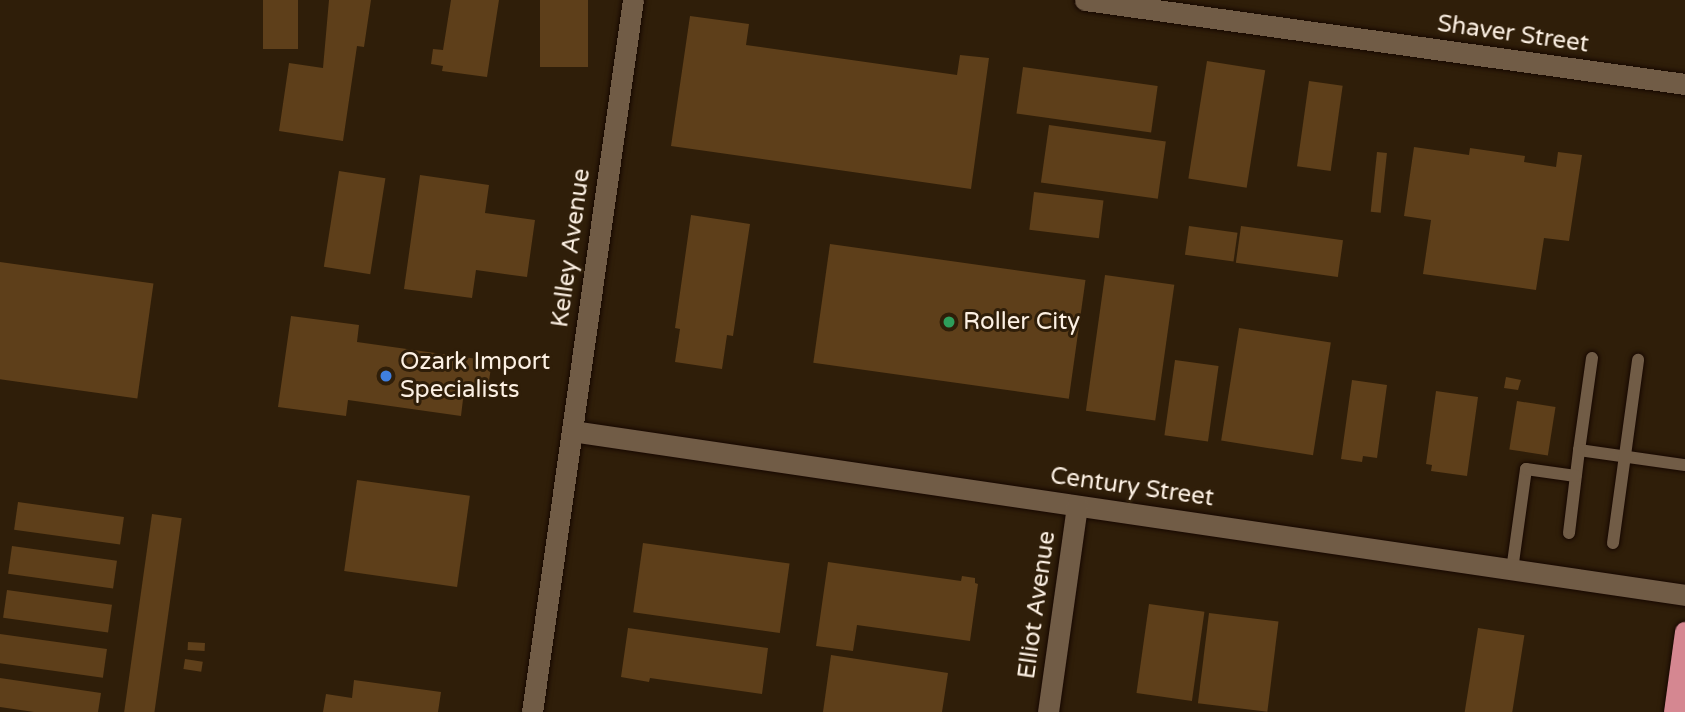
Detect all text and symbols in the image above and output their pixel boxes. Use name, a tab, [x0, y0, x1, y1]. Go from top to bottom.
street label: Shaver Street	[1435, 9, 1591, 59]
street label: Kelley Avenue	[546, 167, 596, 329]
place label: Roller City	[963, 308, 1080, 336]
marker: Roller City	[941, 314, 957, 330]
place label: Ozark Import Specialists	[400, 348, 550, 404]
marker: Ozark Import Specialists	[378, 368, 394, 384]
street label: Century Street	[1048, 461, 1216, 513]
street label: Elliot Avenue	[1012, 529, 1062, 681]

